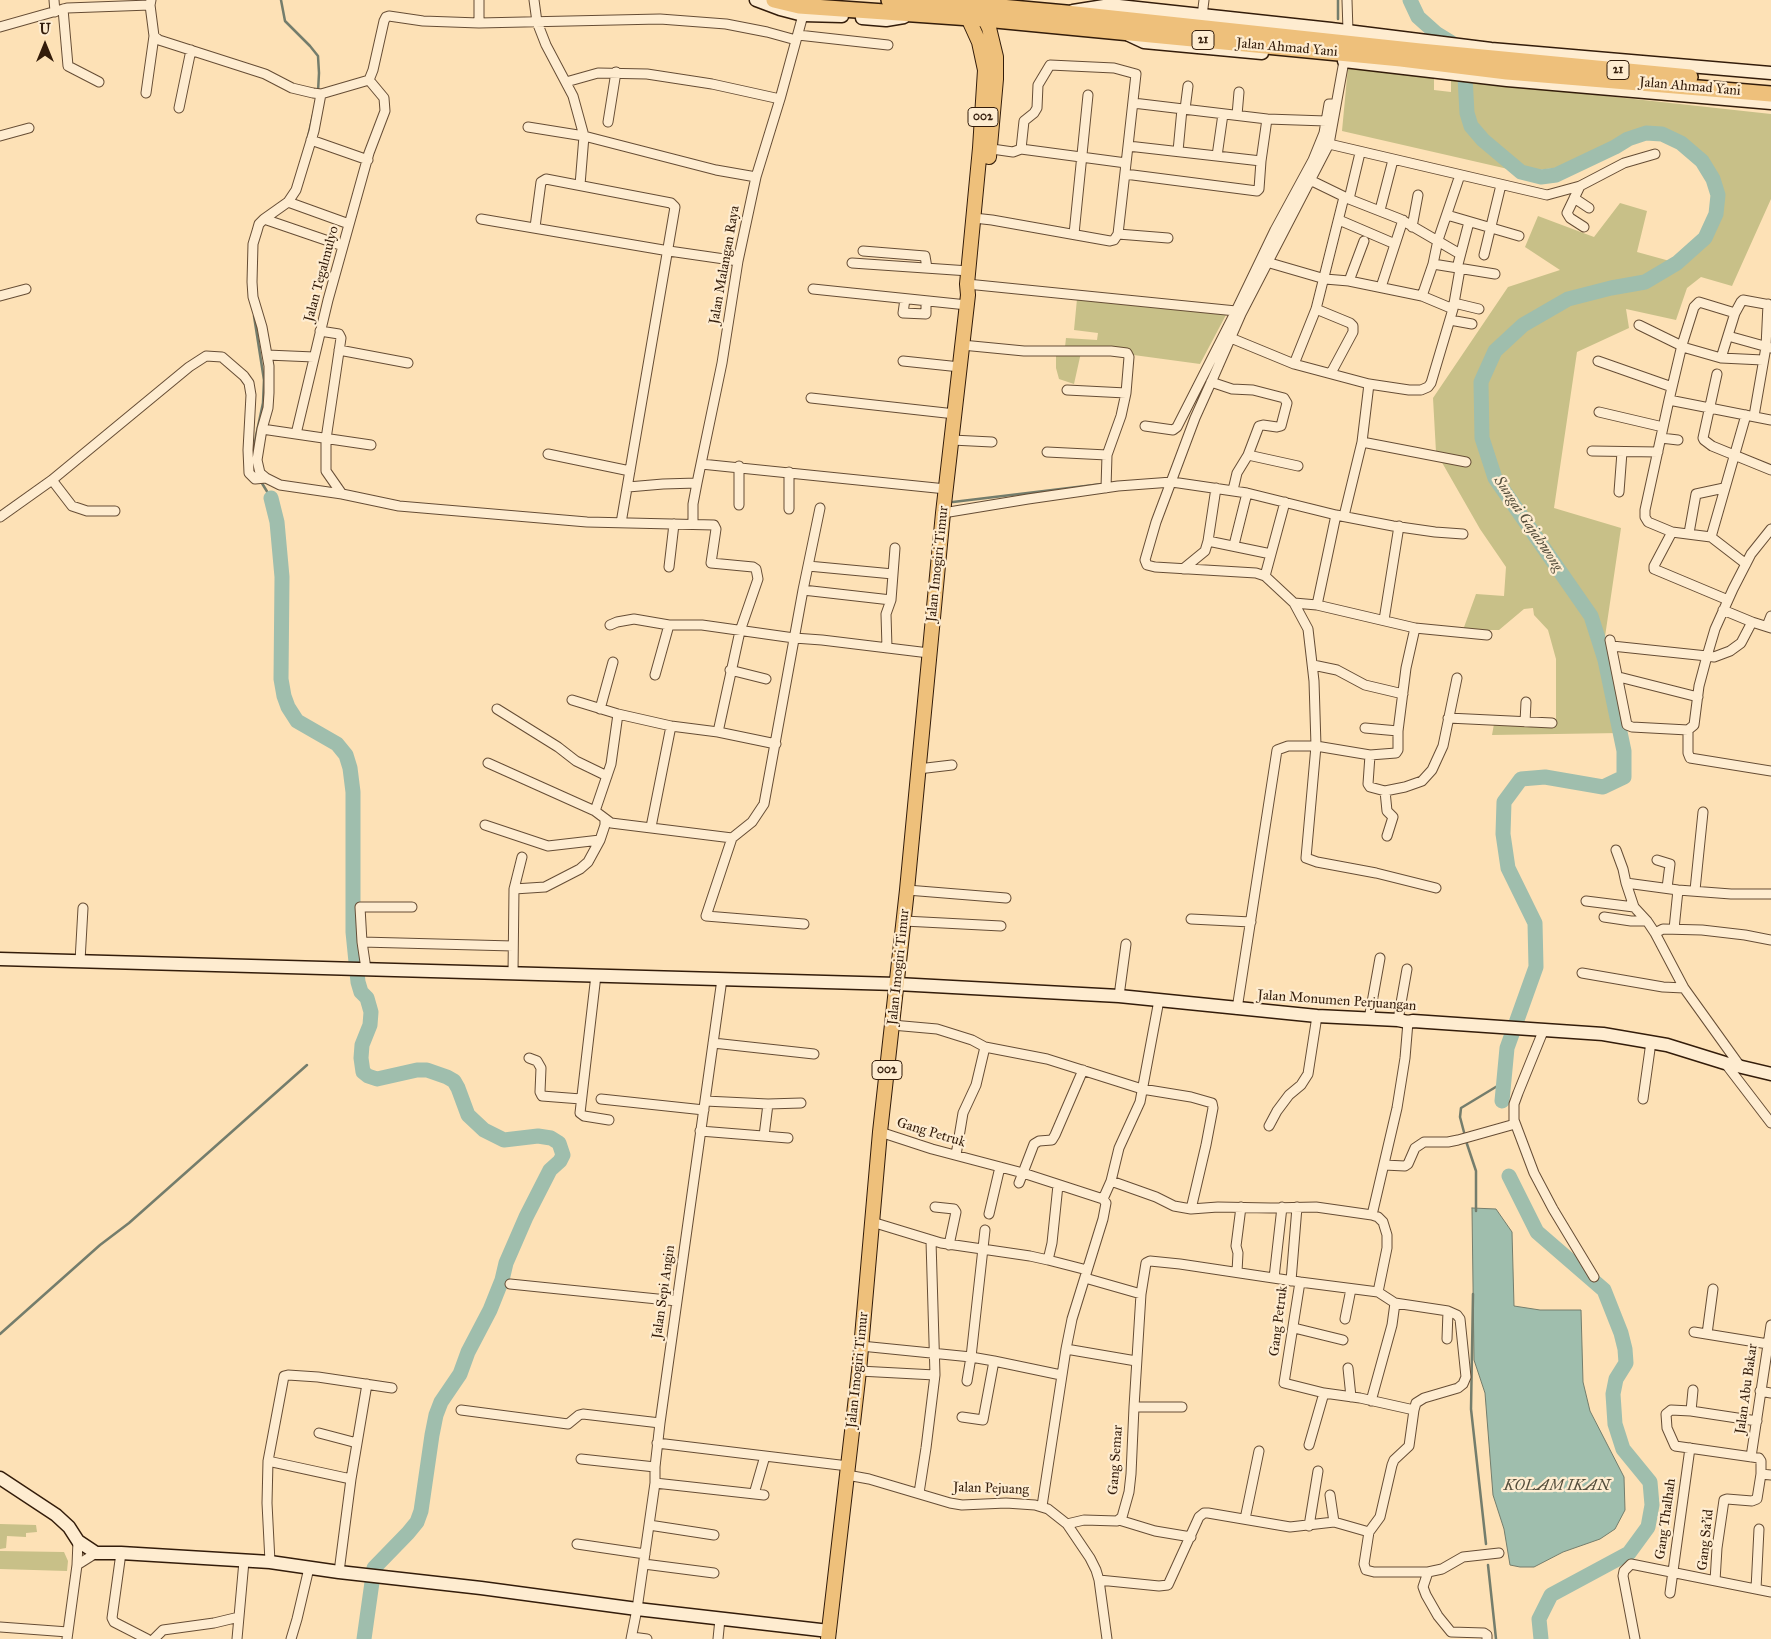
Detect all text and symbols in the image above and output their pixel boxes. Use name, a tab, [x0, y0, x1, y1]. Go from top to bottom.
north arrow	[20, 20, 70, 70]
text: U	[39, 21, 51, 38]
road number: 21	[1192, 30, 1214, 50]
street label: Jalan Ahmad Yani	[1236, 35, 1338, 61]
road number: 21	[1607, 60, 1629, 80]
street label: Jalan Ahmad Yani	[1639, 74, 1741, 100]
road number: 002	[968, 108, 998, 126]
street label: Jalan Malangan Raya	[706, 204, 744, 326]
street label: Jalan Tegalmulyo	[301, 224, 343, 324]
water label: Sungai Gajahwong	[1489, 473, 1567, 575]
street label: Jalan Imogiri Timur	[924, 505, 952, 623]
street label: Jalan Imogiri Timur	[885, 908, 913, 1026]
street label: Jalan Monumen Perjuangan	[1257, 987, 1417, 1015]
road number: 002	[872, 1060, 902, 1080]
street label: Gang Petruk	[895, 1115, 967, 1151]
street label: Jalan Sepi Angin	[649, 1244, 679, 1340]
street label: Gang Petruk	[1266, 1285, 1292, 1357]
street label: Jalan Imogiri Timur	[844, 1311, 872, 1429]
street label: Jalan Abu Bakar	[1732, 1343, 1762, 1435]
street label: Gang Semar	[1105, 1424, 1127, 1496]
water label: KOLAM IKAN	[1504, 1477, 1610, 1495]
street label: Gang Thalhah	[1652, 1477, 1680, 1561]
street label: Jalan Pejuang	[953, 1479, 1029, 1499]
street label: Gang Sa'id	[1694, 1509, 1718, 1571]

